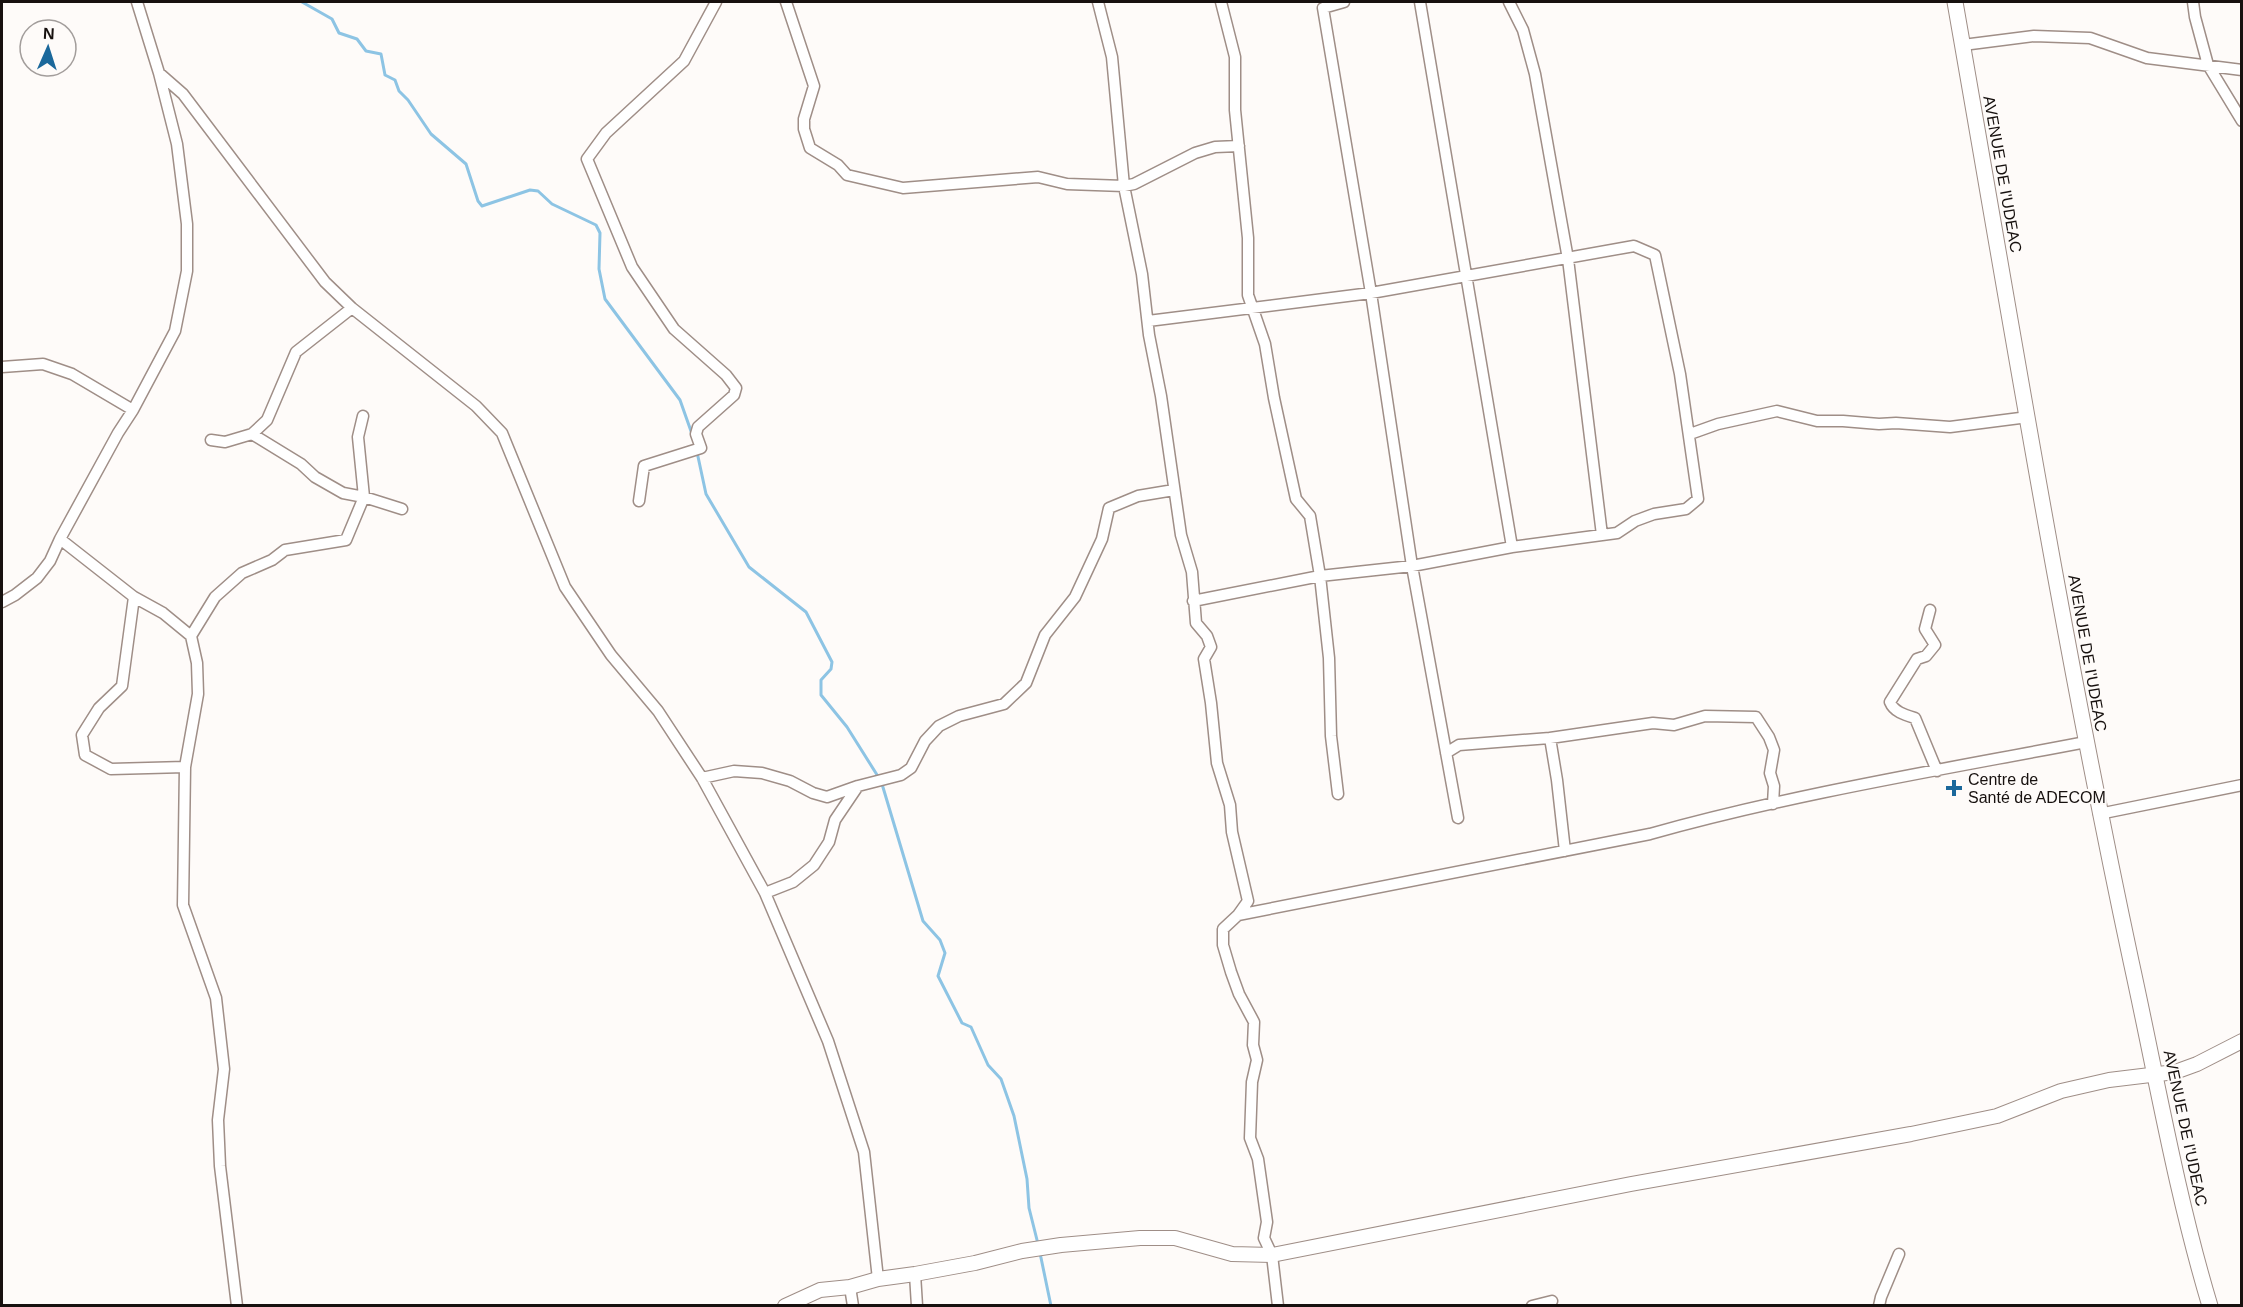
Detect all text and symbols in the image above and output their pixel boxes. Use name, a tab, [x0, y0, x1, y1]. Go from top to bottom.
north arrow	[18, 18, 78, 78]
text: N	[43, 25, 55, 42]
street label: AVENUE DE I'UDEAC	[1980, 94, 2025, 254]
street label: AVENUE DE I'UDEAC	[2065, 573, 2110, 733]
place label: Centre de Santé de ADECOM	[1968, 771, 2106, 806]
marker: Centre de Santé de ADECOM	[1945, 779, 1963, 797]
street label: AVENUE DE I'UDEAC	[2161, 1048, 2210, 1208]

